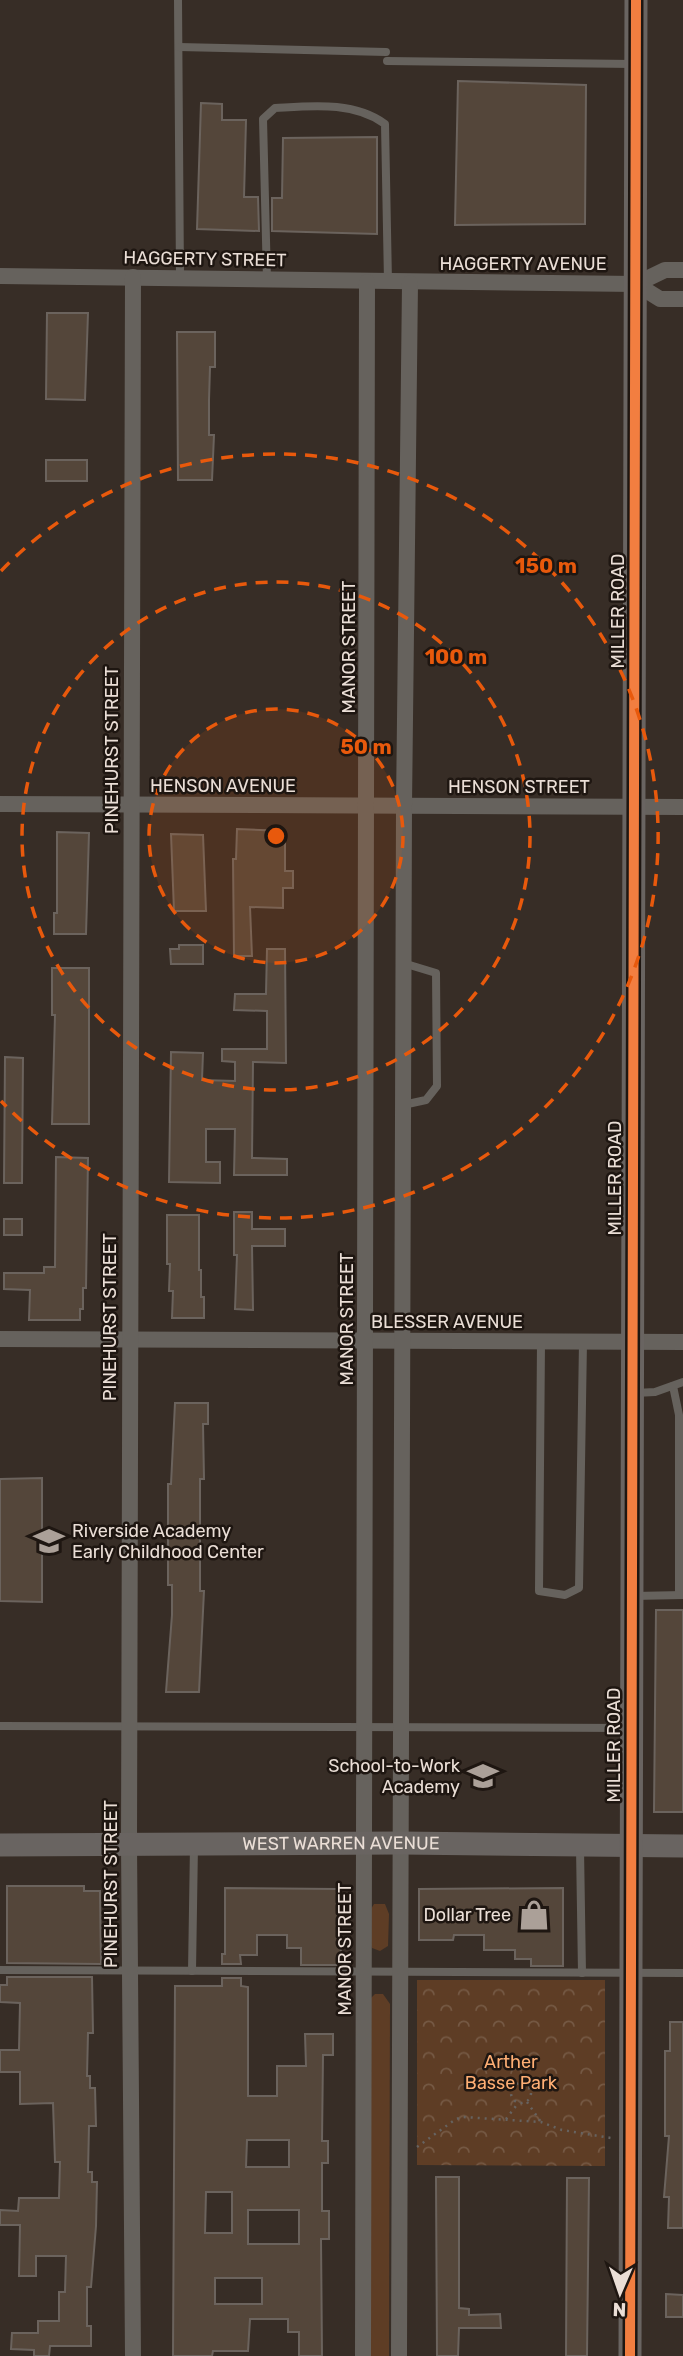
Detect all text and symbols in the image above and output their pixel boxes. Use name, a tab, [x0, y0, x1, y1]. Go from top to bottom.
street label: HAGGERTY STREET	[123, 247, 287, 271]
street label: HAGGERTY AVENUE	[439, 253, 607, 275]
text: 150 m	[515, 553, 577, 578]
street label: MILLER ROAD	[607, 554, 629, 668]
street label: MANOR STREET	[338, 581, 360, 713]
text: 100 m	[425, 644, 487, 669]
street label: PINEHURST STREET	[101, 666, 123, 834]
text: 50 m	[340, 734, 392, 759]
street label: HENSON AVENUE	[150, 775, 296, 797]
street label: HENSON STREET	[448, 776, 590, 798]
centre of rings	[264, 824, 288, 848]
street label: MILLER ROAD	[604, 1121, 626, 1235]
street label: PINEHURST STREET	[99, 1233, 121, 1401]
street label: MANOR STREET	[336, 1253, 358, 1385]
street label: BLESSER AVENUE	[371, 1311, 523, 1333]
place label: Riverside Academy Early Childhood Center	[72, 1520, 264, 1563]
school or university icon: Riverside Academy Early Childhood Center	[32, 1524, 66, 1558]
street label: MILLER ROAD	[603, 1688, 625, 1802]
place label: School-to-Work Academy	[328, 1755, 461, 1798]
school or university icon: School-to-Work Academy	[466, 1759, 500, 1793]
street label: PINEHURST STREET	[100, 1800, 122, 1968]
street label: WEST WARREN AVENUE	[242, 1832, 440, 1855]
street label: MANOR STREET	[334, 1883, 356, 2015]
shop icon: Dollar Tree	[517, 1898, 551, 1932]
place label: Dollar Tree	[423, 1904, 511, 1926]
park label: Arther Basse Park	[465, 2051, 558, 2094]
north arrow	[585, 2258, 655, 2328]
text: N	[612, 2298, 627, 2321]

